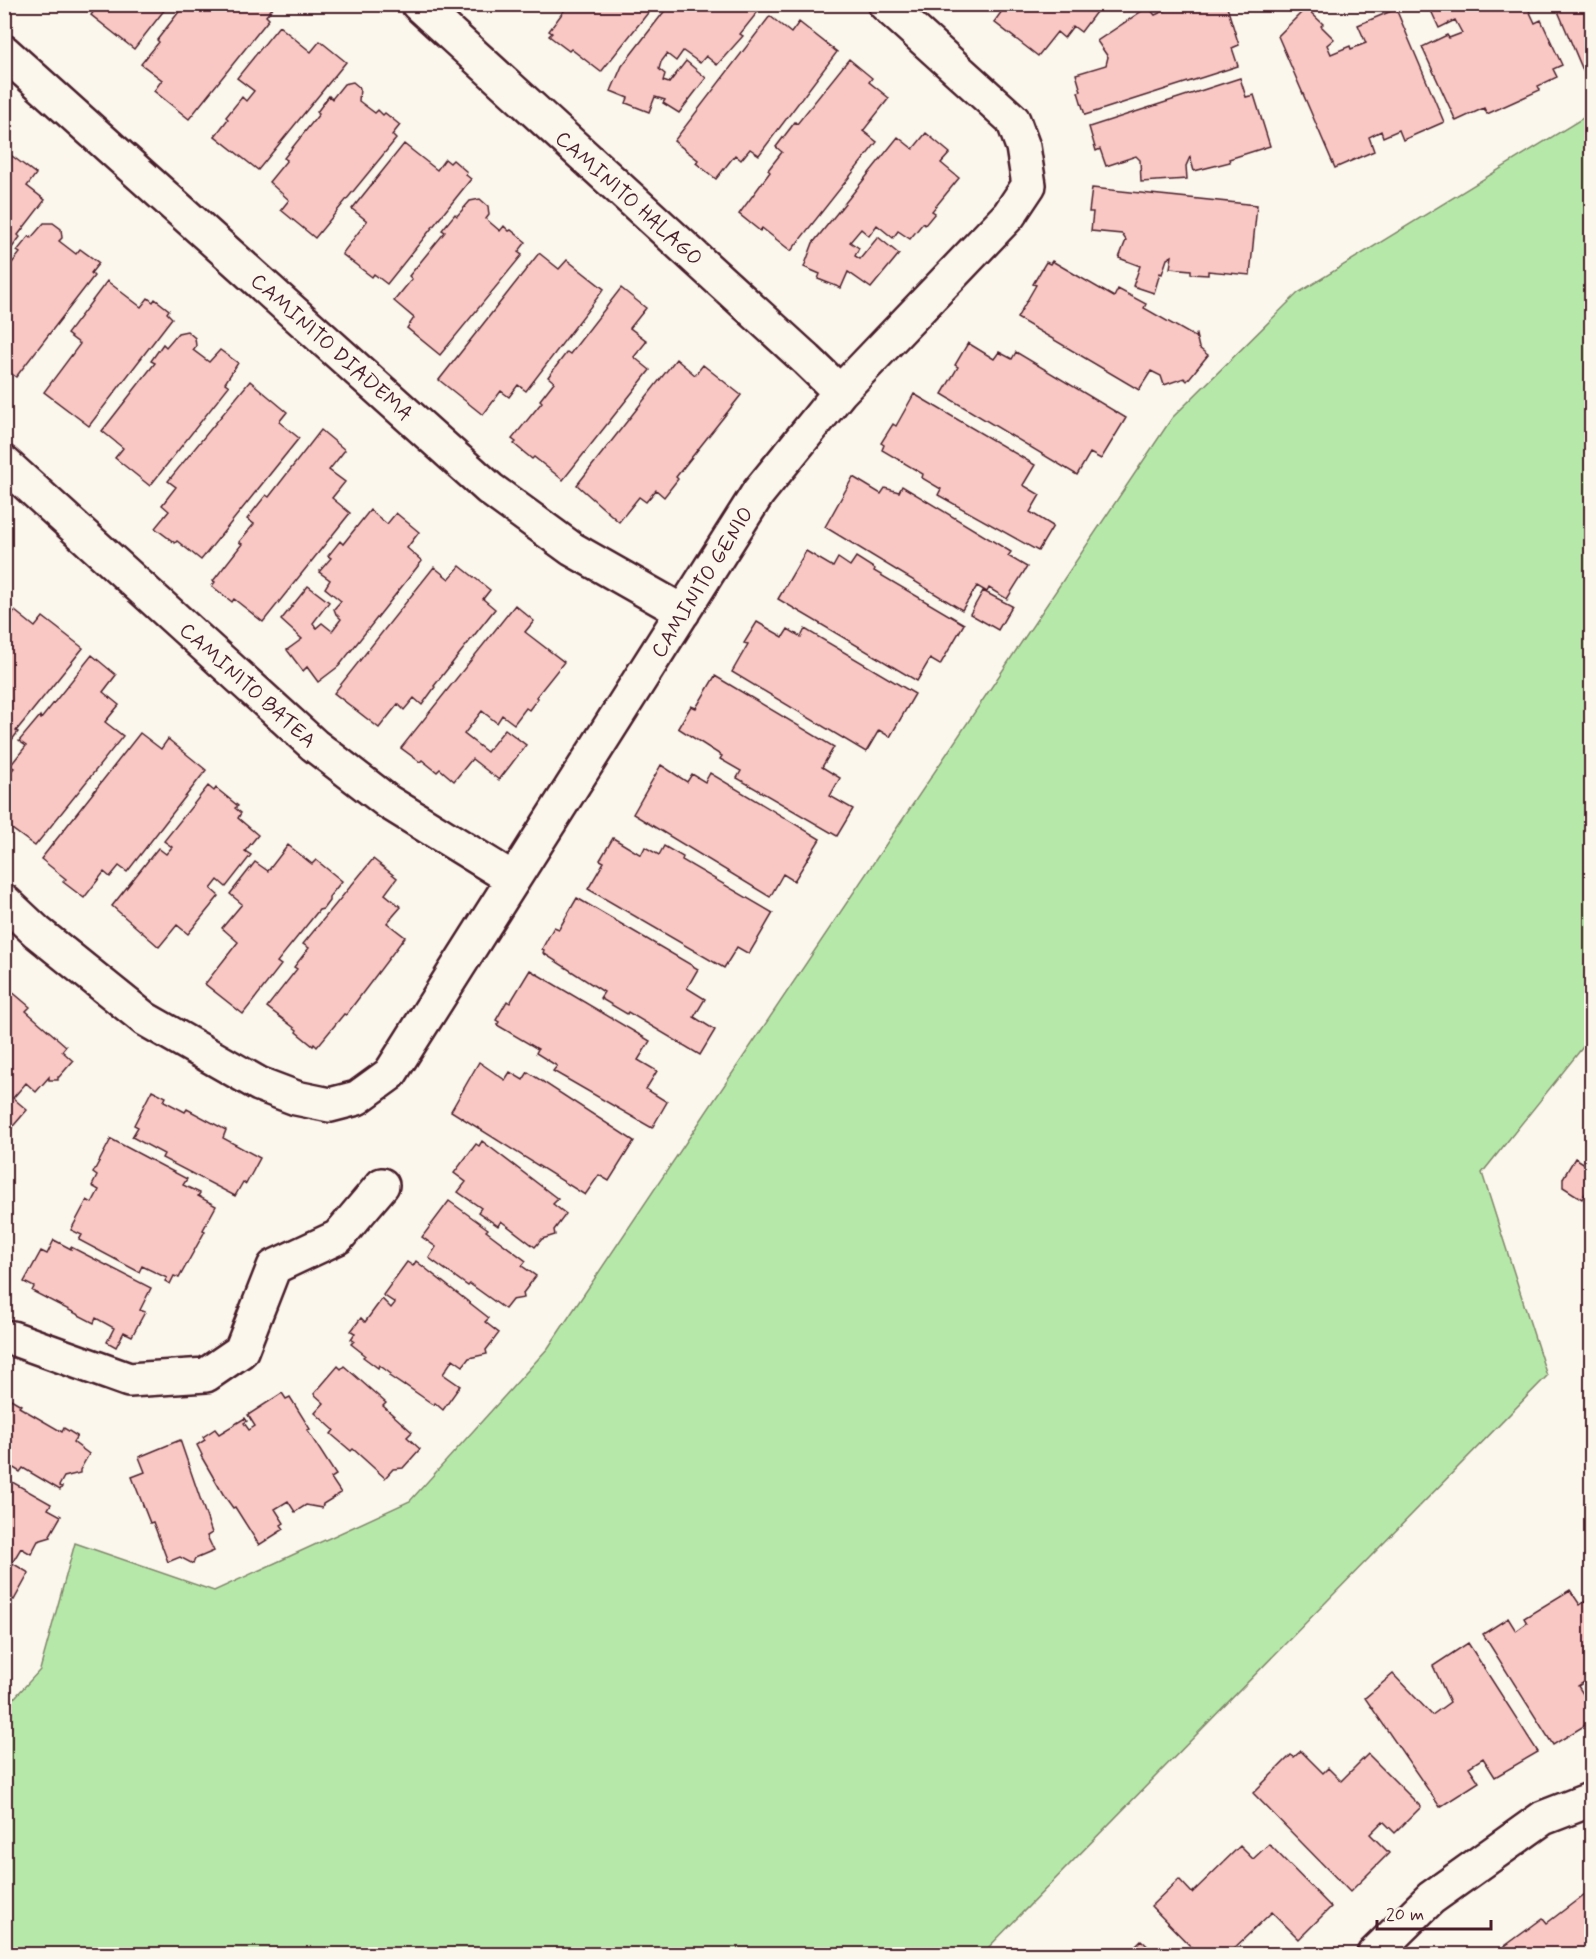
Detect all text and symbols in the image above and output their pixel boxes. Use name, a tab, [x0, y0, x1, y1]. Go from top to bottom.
street label: CAMINITO HALAGO	[549, 125, 708, 273]
street label: CAMINITO DIADEMA	[244, 267, 418, 428]
street label: CAMINITO GENIO	[645, 502, 761, 663]
street label: CAMINITO BATEA	[173, 617, 322, 755]
scale bar	[1377, 1893, 1491, 1931]
text: 20 m	[1386, 1903, 1424, 1927]

